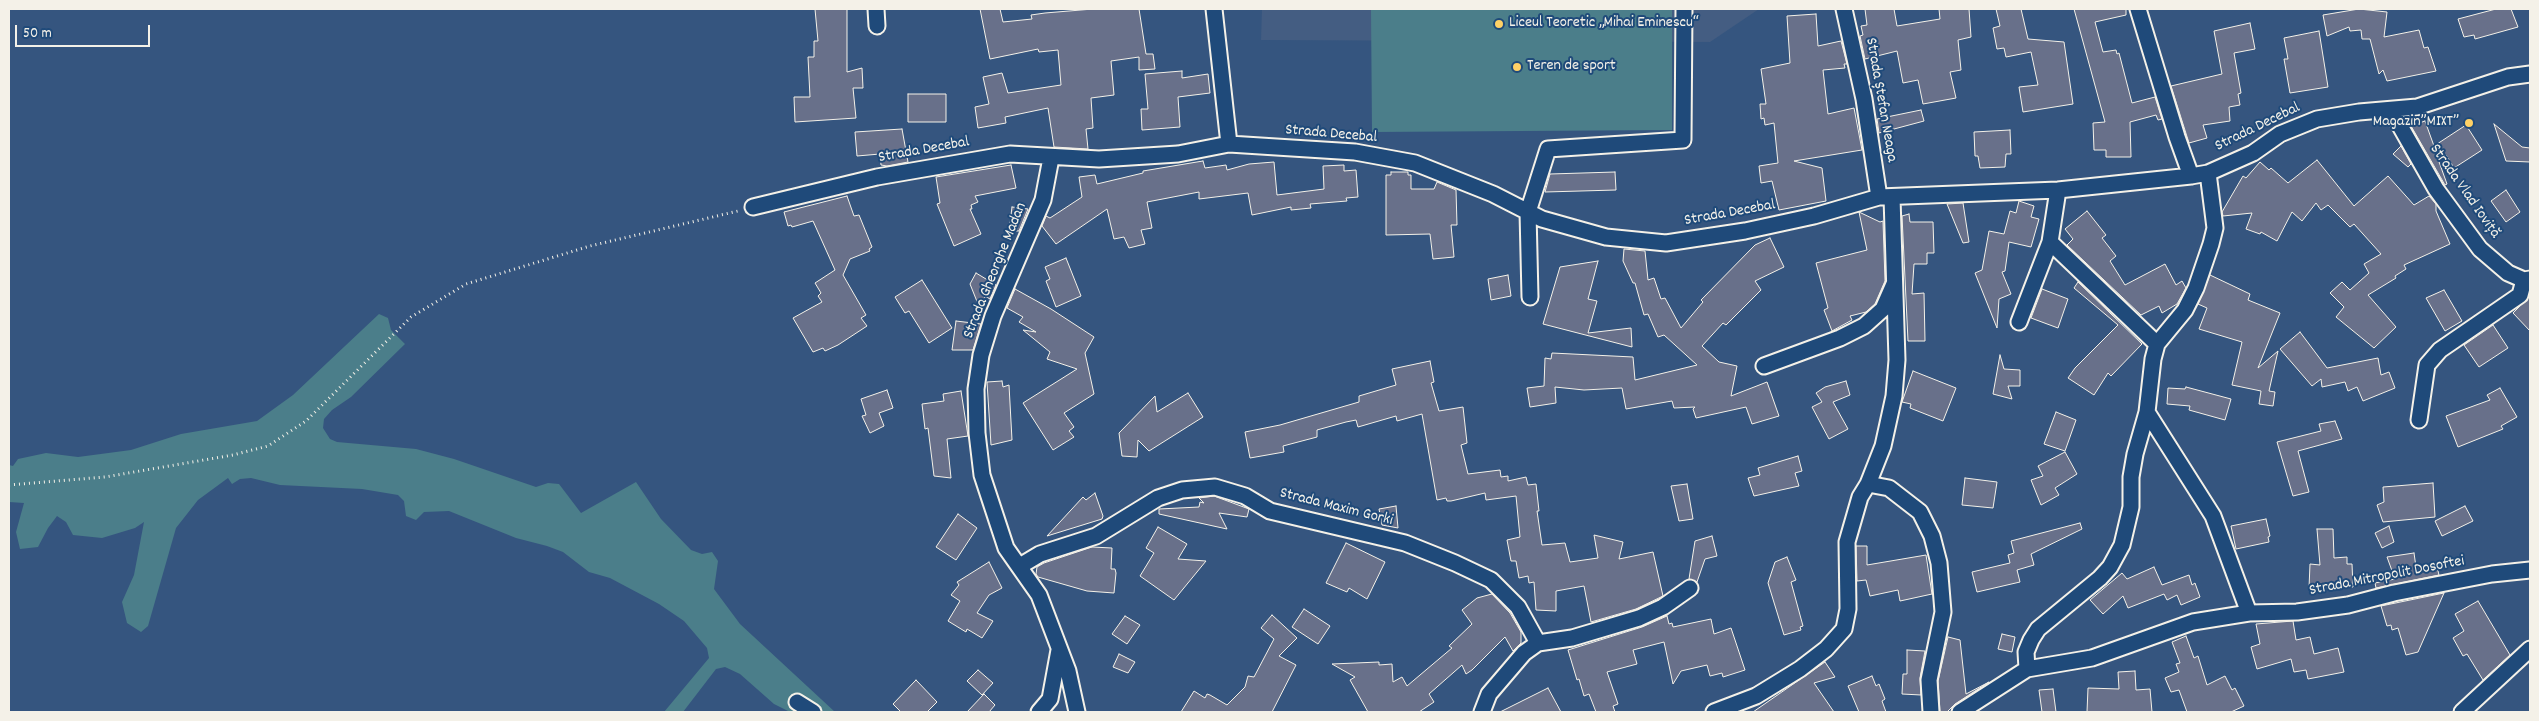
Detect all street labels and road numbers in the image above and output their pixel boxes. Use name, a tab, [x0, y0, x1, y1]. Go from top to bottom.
street label: Strada Ștefan Neaga	[1860, 36, 1900, 164]
street label: Strada Decebal	[2212, 99, 2304, 157]
street label: Strada Decebal	[1284, 121, 1378, 149]
street label: Strada Decebal	[877, 134, 971, 168]
street label: Strada Vlad Ioviță	[2424, 141, 2504, 243]
street label: Strada Decebal	[1683, 197, 1777, 231]
street label: Strada Gheorghe Madan	[960, 200, 1032, 342]
street label: Strada Maxim Gorki	[1277, 485, 1395, 531]
street label: Strada Mitropolit Dosoftei	[2308, 553, 2466, 601]

